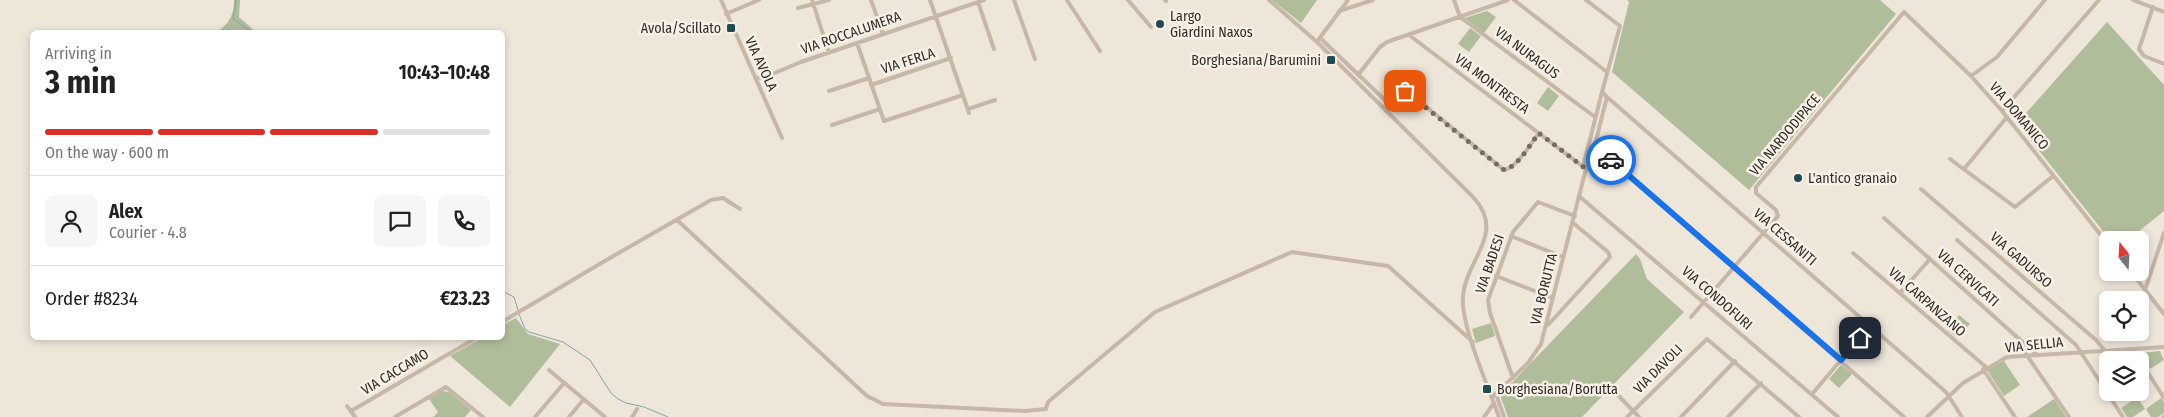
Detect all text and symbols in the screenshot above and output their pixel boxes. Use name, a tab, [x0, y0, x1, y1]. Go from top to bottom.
street label: VIA ROCCALUMERA	[799, 8, 904, 58]
place label: Largo Giardini Naxos	[1170, 8, 1253, 41]
marker: Largo Giardini Naxos	[1154, 18, 1166, 30]
place label: Avola/Scillato	[641, 20, 721, 37]
marker: Avola/Scillato	[725, 22, 737, 34]
street label: VIA NURAGUS	[1491, 23, 1563, 83]
street label: VIA AVOLA	[741, 34, 781, 94]
text: Arriving in	[45, 44, 112, 63]
street label: VIA FERLA	[879, 44, 938, 78]
street label: VIA MONTRESTA	[1451, 50, 1533, 118]
place label: Borghesiana/Barumini	[1191, 52, 1321, 69]
marker: Borghesiana/Barumini	[1325, 54, 1337, 66]
text: 10:43–10:48	[399, 61, 490, 84]
text: 3 min	[45, 63, 116, 101]
pin	[1384, 70, 1426, 112]
icon: bag	[1391, 77, 1419, 105]
street label: VIA DOMANICO	[1986, 79, 2052, 154]
street label: VIA NARDODIPACE	[1746, 91, 1824, 179]
courier	[1586, 135, 1636, 185]
text: On the way · 600 m	[45, 143, 169, 162]
icon: car	[1597, 146, 1625, 174]
place label: L'antico granaio	[1808, 170, 1897, 187]
marker: L'antico granaio	[1792, 172, 1804, 184]
button: person	[45, 195, 97, 247]
button: chat	[374, 195, 426, 247]
button: phone	[438, 195, 490, 247]
text: Alex	[109, 200, 143, 223]
street label: VIA CESSANITI	[1750, 205, 1820, 269]
text: Courier · 4.8	[109, 223, 187, 242]
street label: VIA GADURSO	[1987, 229, 2056, 292]
north arrow	[2099, 231, 2149, 281]
map controls	[2099, 231, 2149, 401]
street label: VIA BADESI	[1472, 232, 1508, 296]
street label: VIA CERVICATI	[1934, 246, 2002, 310]
street label: VIA BORUTTA	[1527, 251, 1561, 327]
street label: VIA CONDOFURI	[1678, 263, 1756, 333]
street label: VIA CARPANZANO	[1885, 264, 1969, 340]
text: Order #8234	[45, 287, 138, 310]
text: €23.23	[440, 287, 490, 310]
button: locate	[2099, 291, 2149, 341]
pin	[1839, 317, 1881, 359]
icon: home	[1846, 324, 1874, 352]
street label: VIA SELLIA	[2004, 333, 2065, 357]
street label: VIA DAVOLI	[1630, 341, 1686, 397]
street label: VIA CACCAMO	[358, 345, 432, 399]
button: layers	[2099, 351, 2149, 401]
place label: Borghesiana/Borutta	[1497, 381, 1618, 398]
marker: Borghesiana/Borutta	[1481, 383, 1493, 395]

